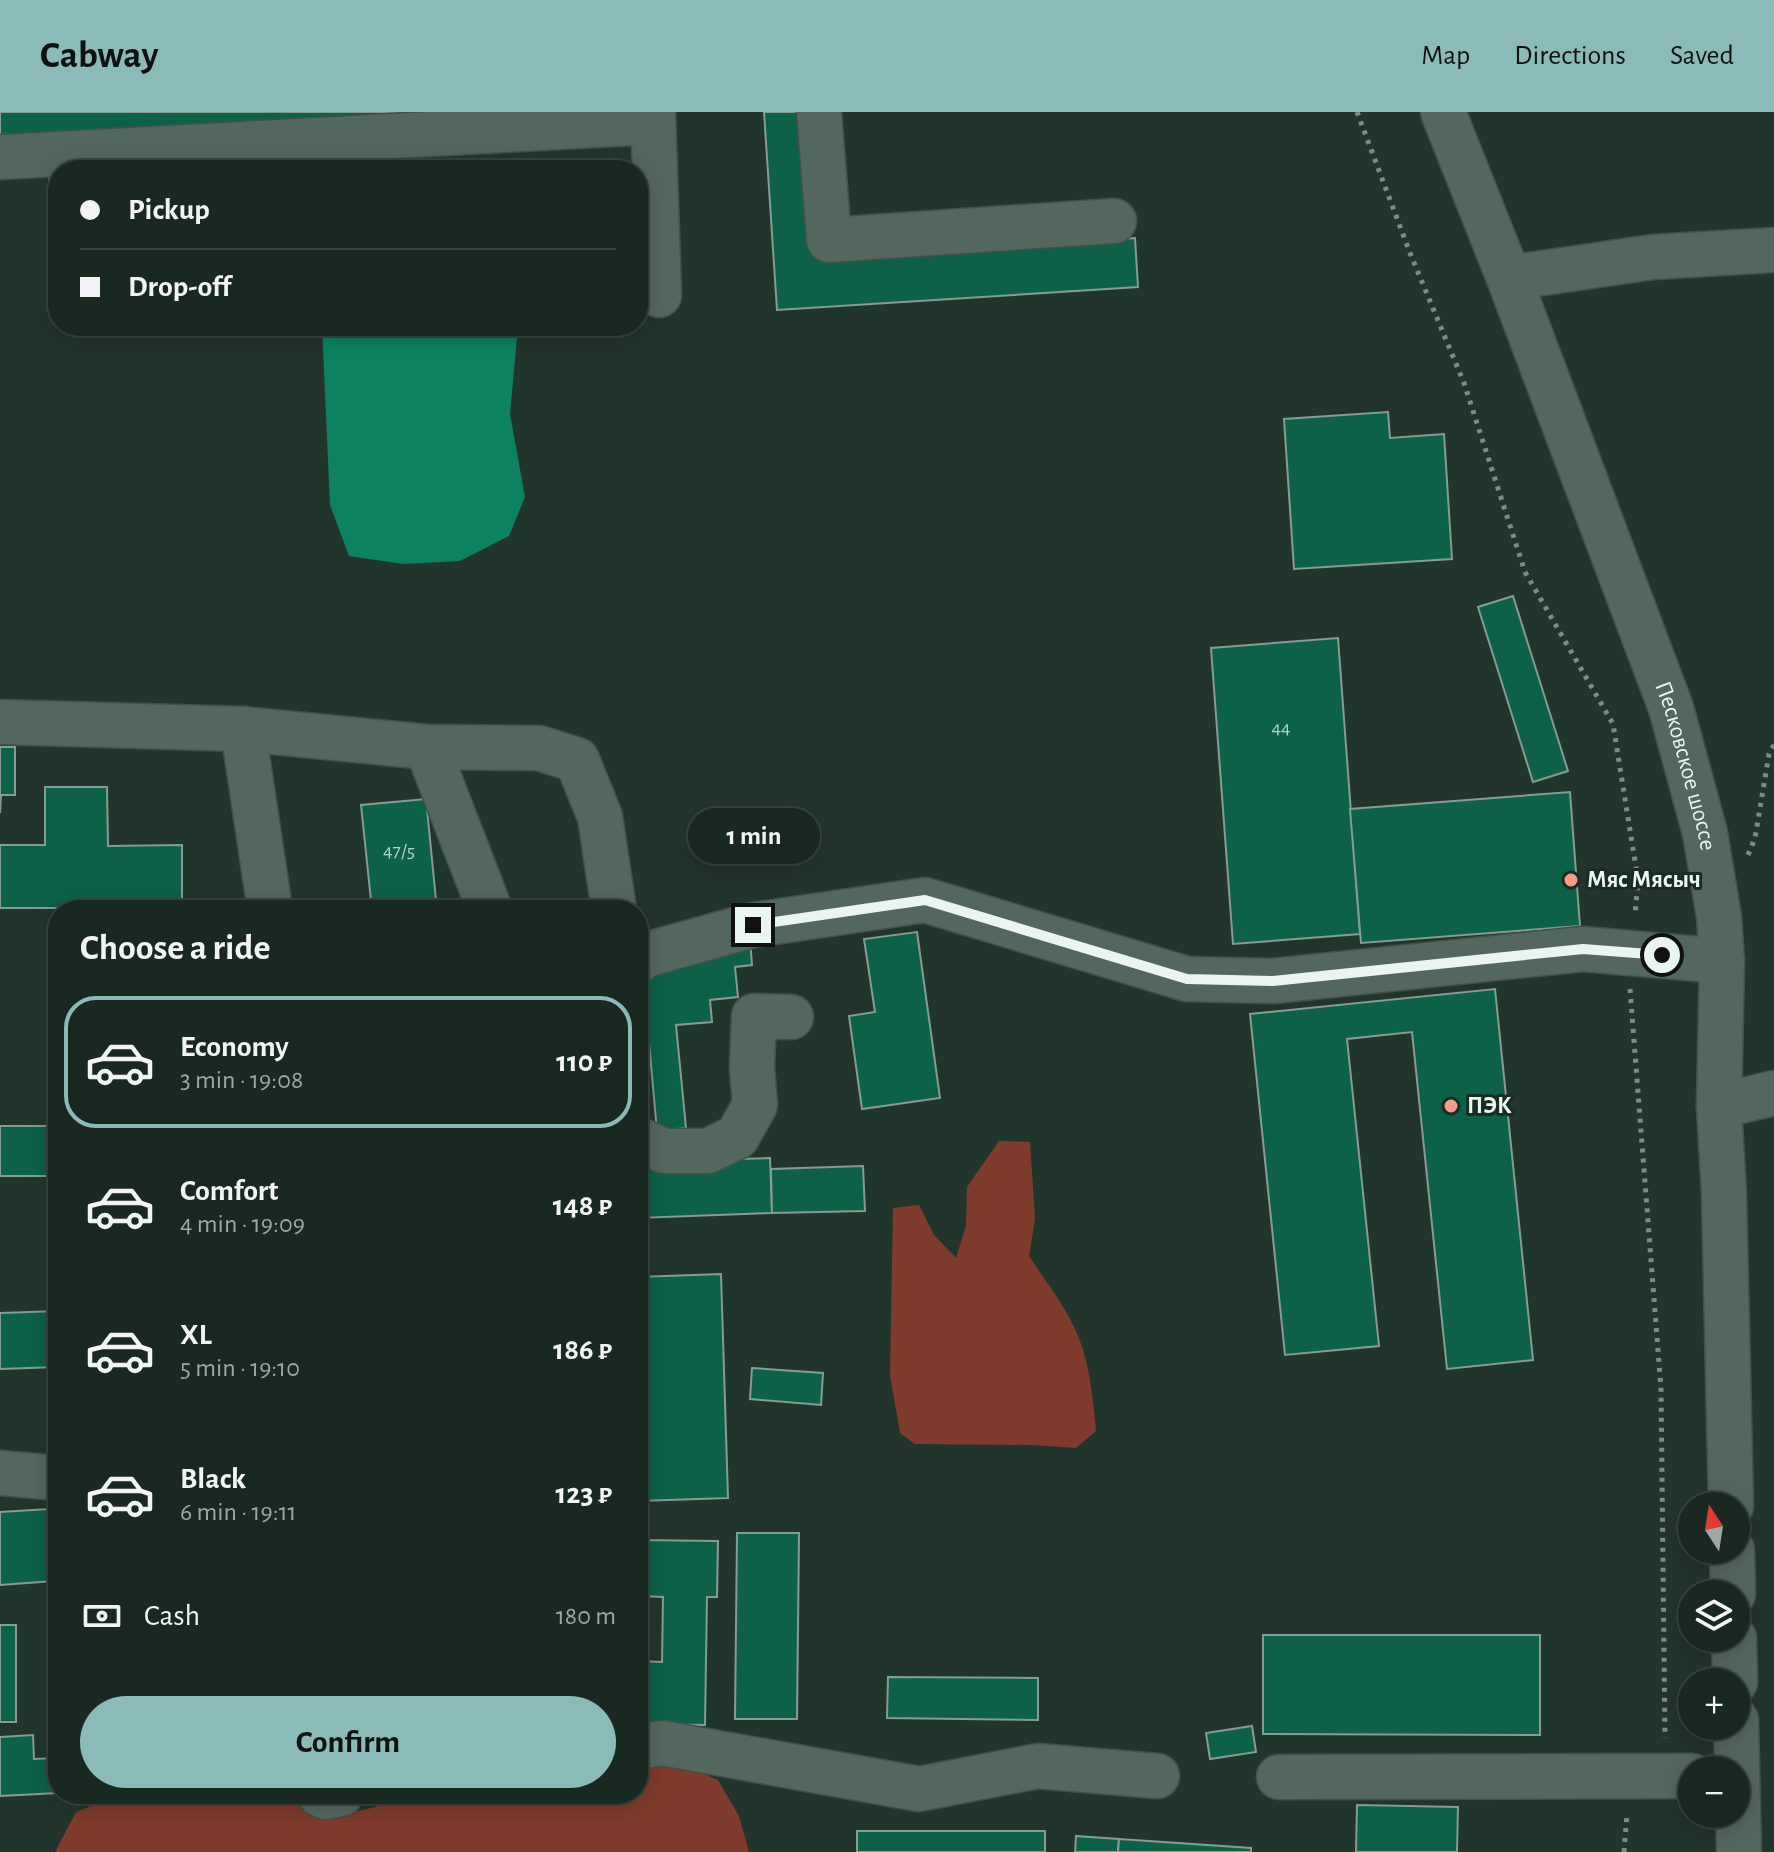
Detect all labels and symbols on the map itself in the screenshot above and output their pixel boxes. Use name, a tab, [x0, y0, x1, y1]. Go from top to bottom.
street label: Песковское шоссе	[1650, 678, 1720, 853]
house number: 44	[1271, 718, 1291, 738]
callout: 1 min	[687, 809, 819, 865]
house number: 47/5	[383, 841, 415, 861]
place label: Мяс Мясыч	[1587, 868, 1701, 892]
marker: Мяс Мясыч	[1562, 871, 1580, 889]
route end	[735, 907, 771, 943]
route start	[1644, 937, 1680, 973]
place label: ПЭК	[1467, 1094, 1512, 1118]
marker: ПЭК	[1442, 1097, 1460, 1115]
north arrow	[1678, 1492, 1750, 1564]

